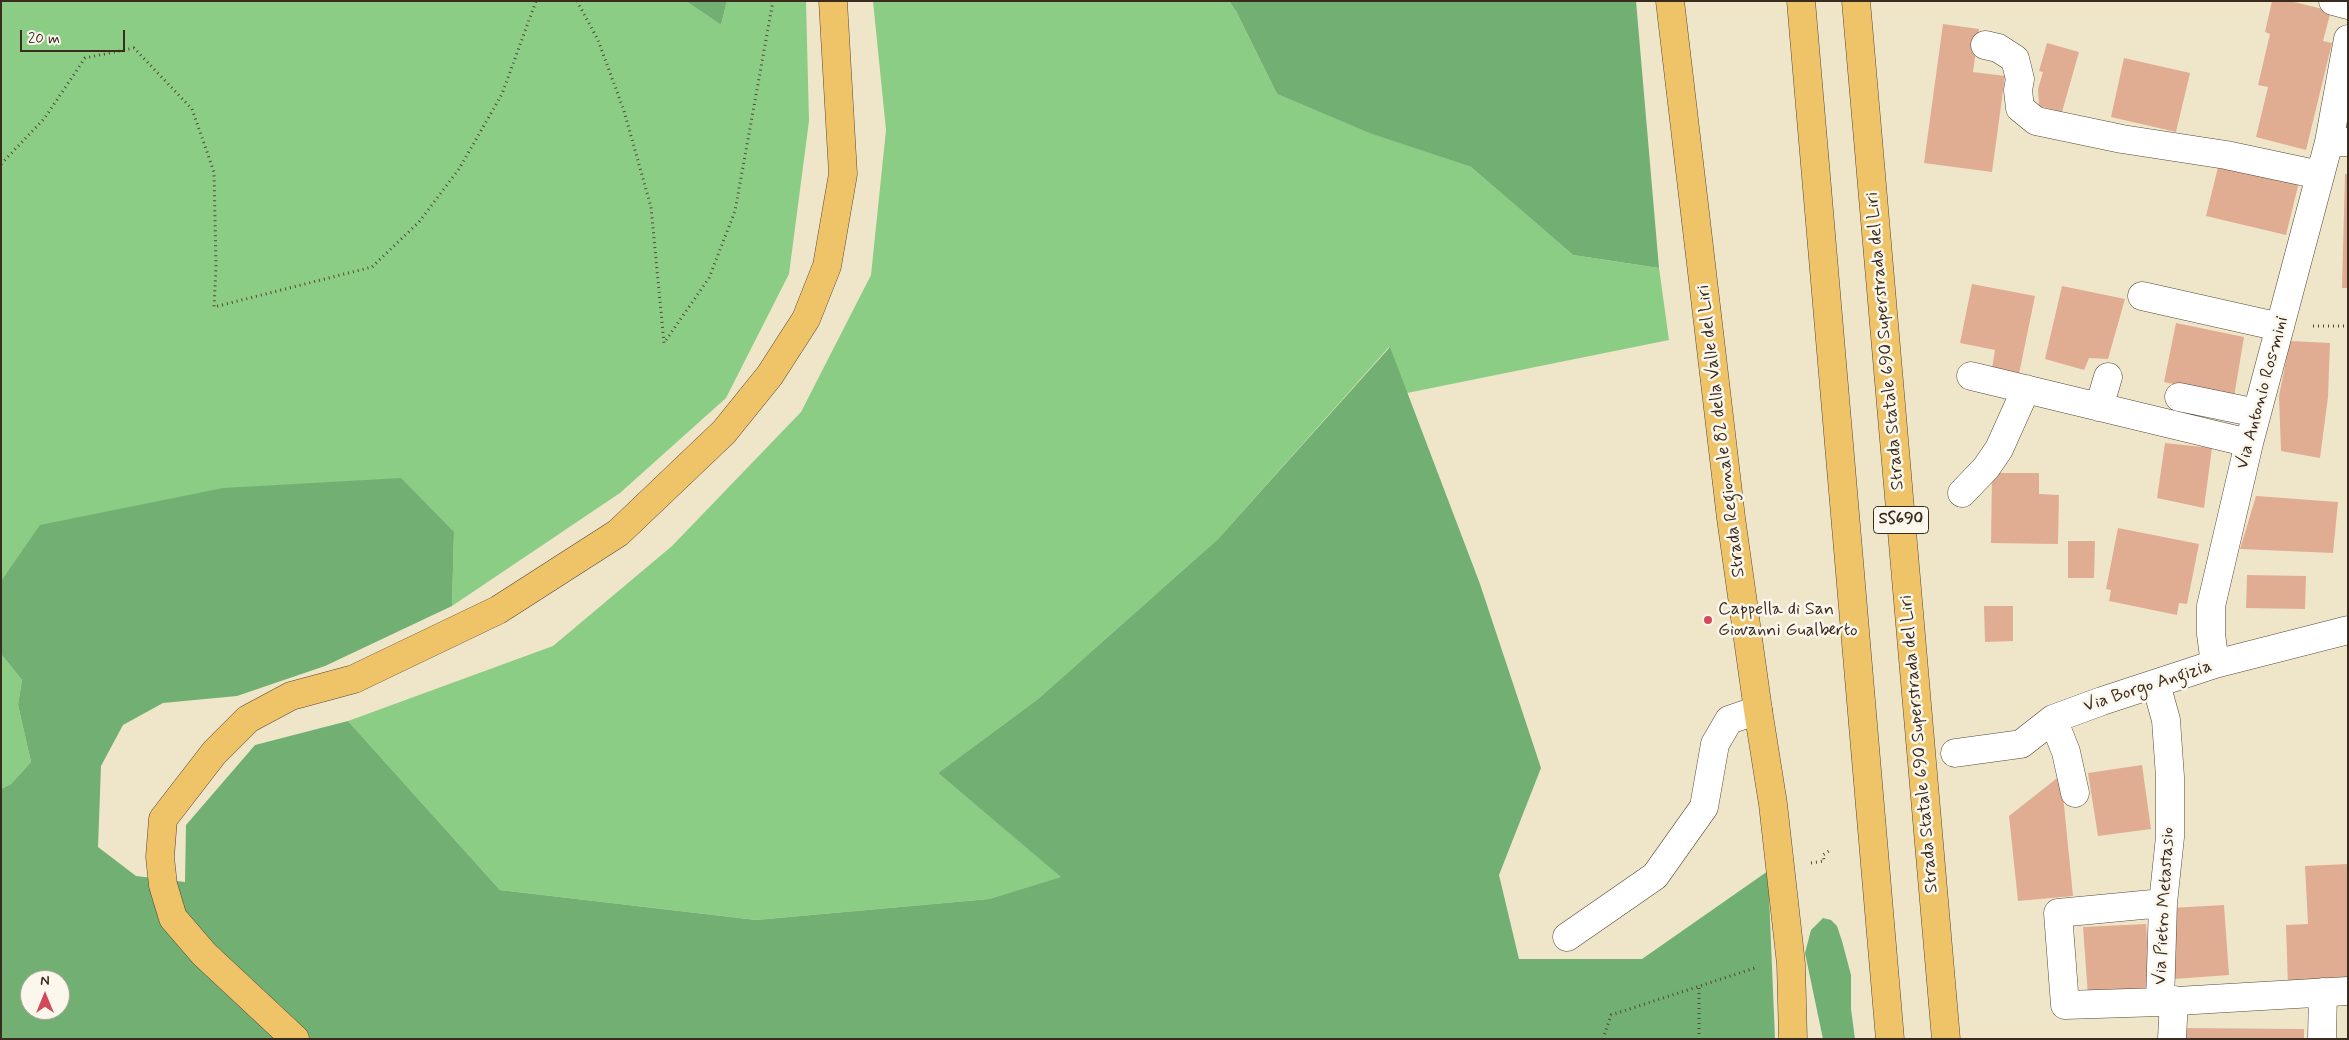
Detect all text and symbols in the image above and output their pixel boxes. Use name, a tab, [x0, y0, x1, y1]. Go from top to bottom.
scale bar	[22, 20, 128, 52]
text: 20 m	[28, 29, 60, 49]
street label: Strada Statale 690 Superstrada del Liri	[1862, 191, 1910, 491]
street label: Strada Regionale 82 della Valle del Liri	[1693, 284, 1751, 578]
street label: Via Antonio Rosmini	[2232, 314, 2294, 472]
road number: SS690	[1874, 506, 1928, 534]
street label: Strada Statale 690 Superstrada del Liri	[1896, 594, 1944, 894]
place label: Cappella di San Giovanni Gualberto	[1718, 599, 1858, 642]
marker: Cappella di San Giovanni Gualberto	[1702, 614, 1714, 626]
street label: Via Borgo Angizia	[2081, 656, 2215, 718]
street label: Via Pietro Metastasio	[2150, 826, 2180, 986]
north arrow	[20, 970, 70, 1020]
text: N	[40, 972, 50, 990]

